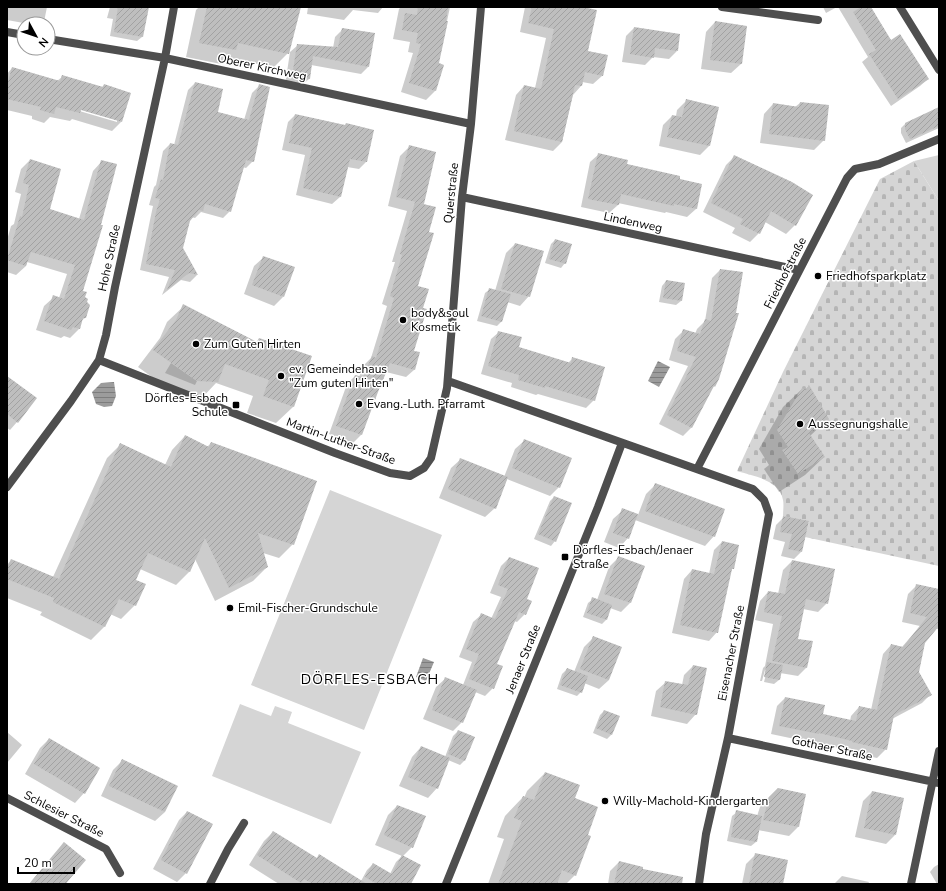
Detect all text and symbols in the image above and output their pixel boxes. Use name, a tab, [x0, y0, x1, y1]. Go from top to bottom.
north arrow	[16, 16, 56, 56]
text: N	[35, 34, 52, 50]
street label: Oberer Kirchweg	[216, 50, 308, 84]
street label: Querstraße	[440, 162, 462, 224]
street label: Lindenweg	[602, 208, 664, 236]
street label: Hohe Straße	[94, 223, 124, 293]
street label: Friedhofstraße	[760, 234, 810, 312]
place label: Friedhofsparkplatz	[826, 268, 927, 284]
marker: Friedhofsparkplatz	[813, 271, 823, 281]
place label: body&soul Kosmetik	[411, 305, 469, 335]
marker: body&soul Kosmetik	[398, 315, 408, 325]
place label: Zum Guten Hirten	[204, 336, 301, 352]
marker: Zum Guten Hirten	[191, 339, 201, 349]
place label: ev. Gemeindehaus "Zum guten Hirten"	[289, 361, 393, 391]
marker: ev. Gemeindehaus "Zum guten Hirten"	[276, 371, 286, 381]
place label: Dörfles-Esbach Schule	[145, 390, 228, 420]
place label: Evang.-Luth. Pfarramt	[367, 396, 485, 412]
marker: Evang.-Luth. Pfarramt	[354, 399, 364, 409]
marker: Dörfles-Esbach Schule	[231, 400, 241, 410]
street label: Martin-Luther-Straße	[284, 414, 398, 468]
place label: Aussegnungshalle	[808, 416, 908, 432]
marker: Aussegnungshalle	[795, 419, 805, 429]
place label: Dörfles-Esbach/Jenaer Straße	[573, 542, 694, 572]
marker: Dörfles-Esbach/Jenaer Straße	[560, 552, 570, 562]
place label: Emil-Fischer-Grundschule	[238, 600, 378, 616]
marker: Emil-Fischer-Grundschule	[225, 603, 235, 613]
street label: Eisenacher Straße	[714, 604, 748, 702]
street label: Jenaer Straße	[502, 622, 544, 697]
district label: DÖRFLES-ESBACH	[301, 670, 439, 689]
street label: Gothaer Straße	[790, 732, 874, 764]
street label: Schlesier Straße	[21, 787, 107, 841]
place label: Willy-Machold-Kindergarten	[613, 793, 768, 809]
marker: Willy-Machold-Kindergarten	[600, 796, 610, 806]
scale bar	[18, 849, 74, 875]
text: 20 m	[24, 855, 52, 871]

